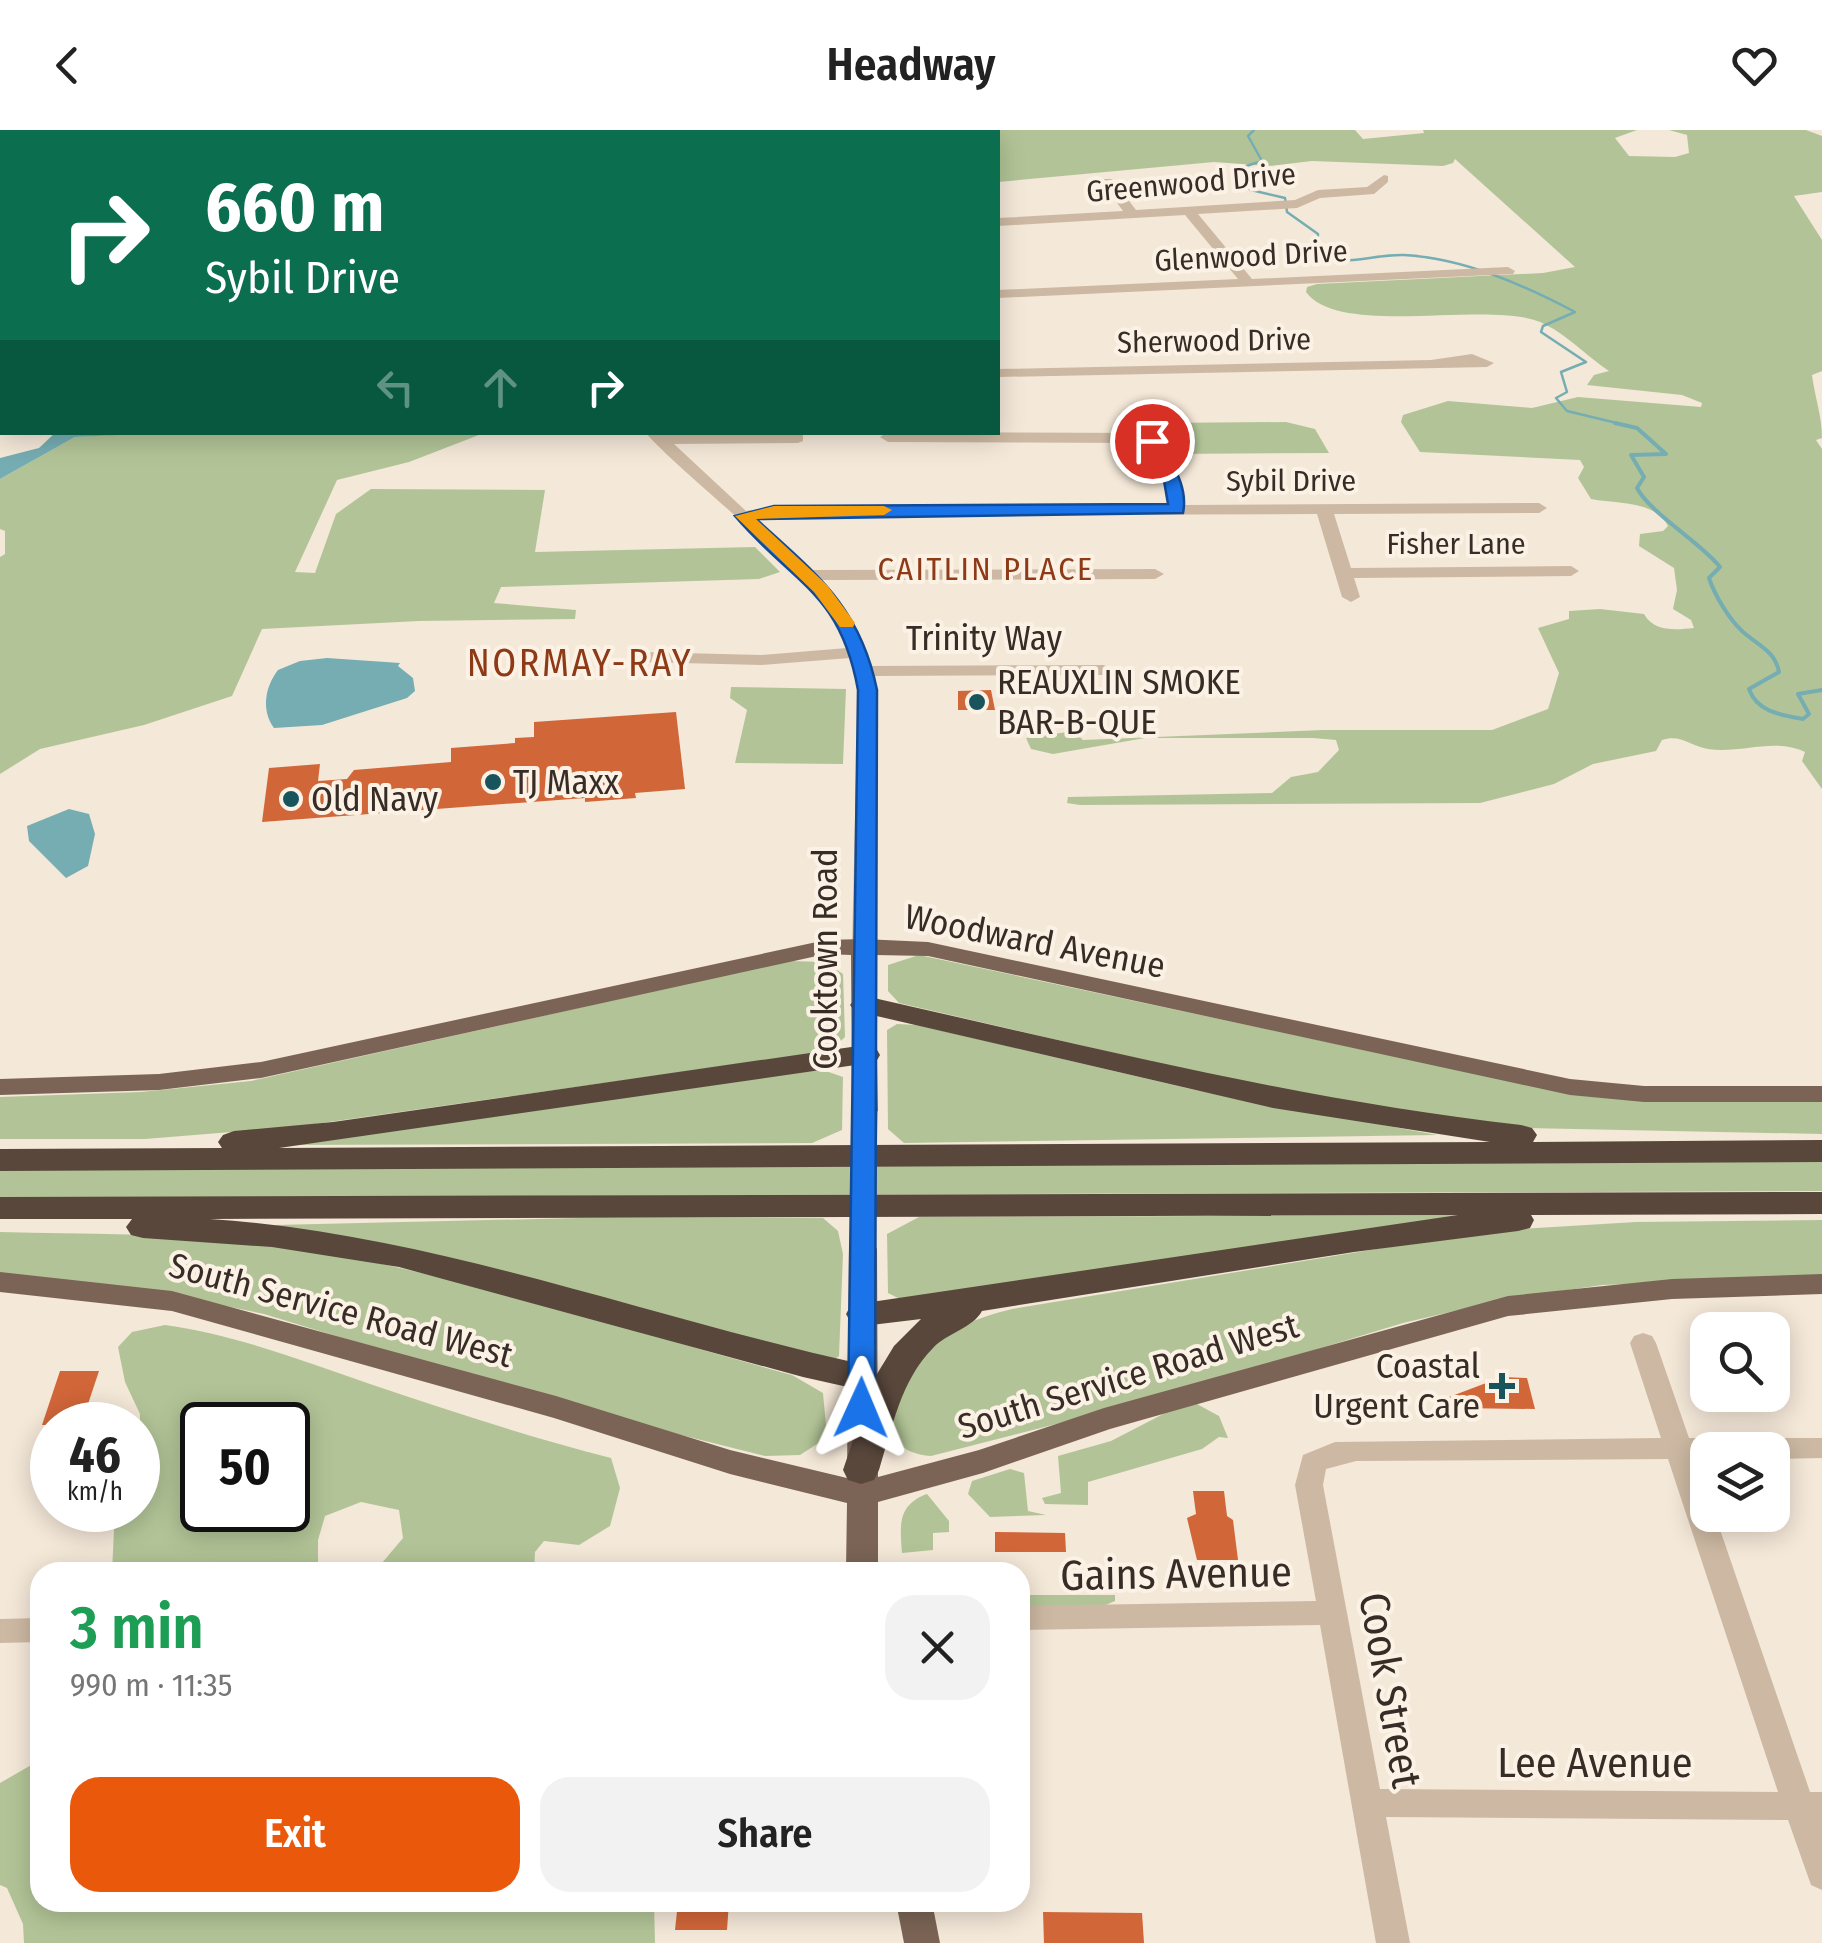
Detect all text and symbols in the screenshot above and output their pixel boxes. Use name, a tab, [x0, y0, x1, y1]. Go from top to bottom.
icon: back	[40, 38, 95, 93]
text: Headway	[827, 38, 995, 92]
icon: heart	[1727, 38, 1782, 93]
street label: Greenwood Drive	[1085, 156, 1297, 210]
text: 660 m	[205, 166, 384, 250]
icon: right	[40, 170, 170, 300]
street label: Glenwood Drive	[1153, 233, 1349, 279]
text: Sybil Drive	[205, 251, 400, 305]
street label: Sherwood Drive	[1117, 321, 1311, 361]
icon: left	[368, 360, 423, 415]
icon: ahead	[473, 360, 528, 415]
icon: right	[578, 360, 633, 415]
pin	[1110, 399, 1195, 484]
icon: arrive	[1125, 414, 1180, 469]
street label: Sybil Drive	[1226, 463, 1356, 499]
street label: Fisher Lane	[1386, 526, 1526, 562]
district label: CAITLIN PLACE	[878, 550, 1094, 588]
street label: Trinity Way	[906, 617, 1062, 659]
district label: NORMAY-RAY	[467, 640, 693, 686]
place label: REAUXLIN SMOKE BAR-B-QUE	[997, 661, 1241, 743]
marker: REAUXLIN SMOKE BAR-B-QUE	[966, 691, 988, 713]
place label: TJ Maxx	[513, 761, 620, 803]
marker: TJ Maxx	[482, 771, 504, 793]
place label: Old Navy	[311, 778, 438, 820]
marker: Old Navy	[280, 788, 302, 810]
street label: Cooktown Road	[804, 848, 846, 1070]
street label: Woodward Avenue	[901, 895, 1169, 987]
street label: South Service Road West	[165, 1244, 518, 1376]
street label: South Service Road West	[953, 1304, 1304, 1448]
map controls	[1690, 1312, 1790, 1532]
button: search	[1690, 1312, 1790, 1412]
place label: Coastal Urgent Care	[1313, 1345, 1480, 1427]
position arrow	[809, 1356, 913, 1460]
marker: Coastal Urgent Care	[1489, 1373, 1515, 1399]
speed limit sign: 50	[180, 1402, 310, 1532]
text: 46	[69, 1425, 121, 1485]
button: layers	[1690, 1432, 1790, 1532]
text: km/h	[67, 1477, 123, 1507]
street label: Gains Avenue	[1060, 1547, 1292, 1601]
street label: Cook Street	[1348, 1589, 1432, 1792]
text: 3 min	[70, 1592, 204, 1664]
button: close	[885, 1595, 990, 1700]
text: 990 m · 11:35	[70, 1666, 232, 1704]
street label: Lee Avenue	[1497, 1738, 1693, 1788]
button: Exit	[70, 1777, 520, 1892]
button: Share	[540, 1777, 990, 1892]

